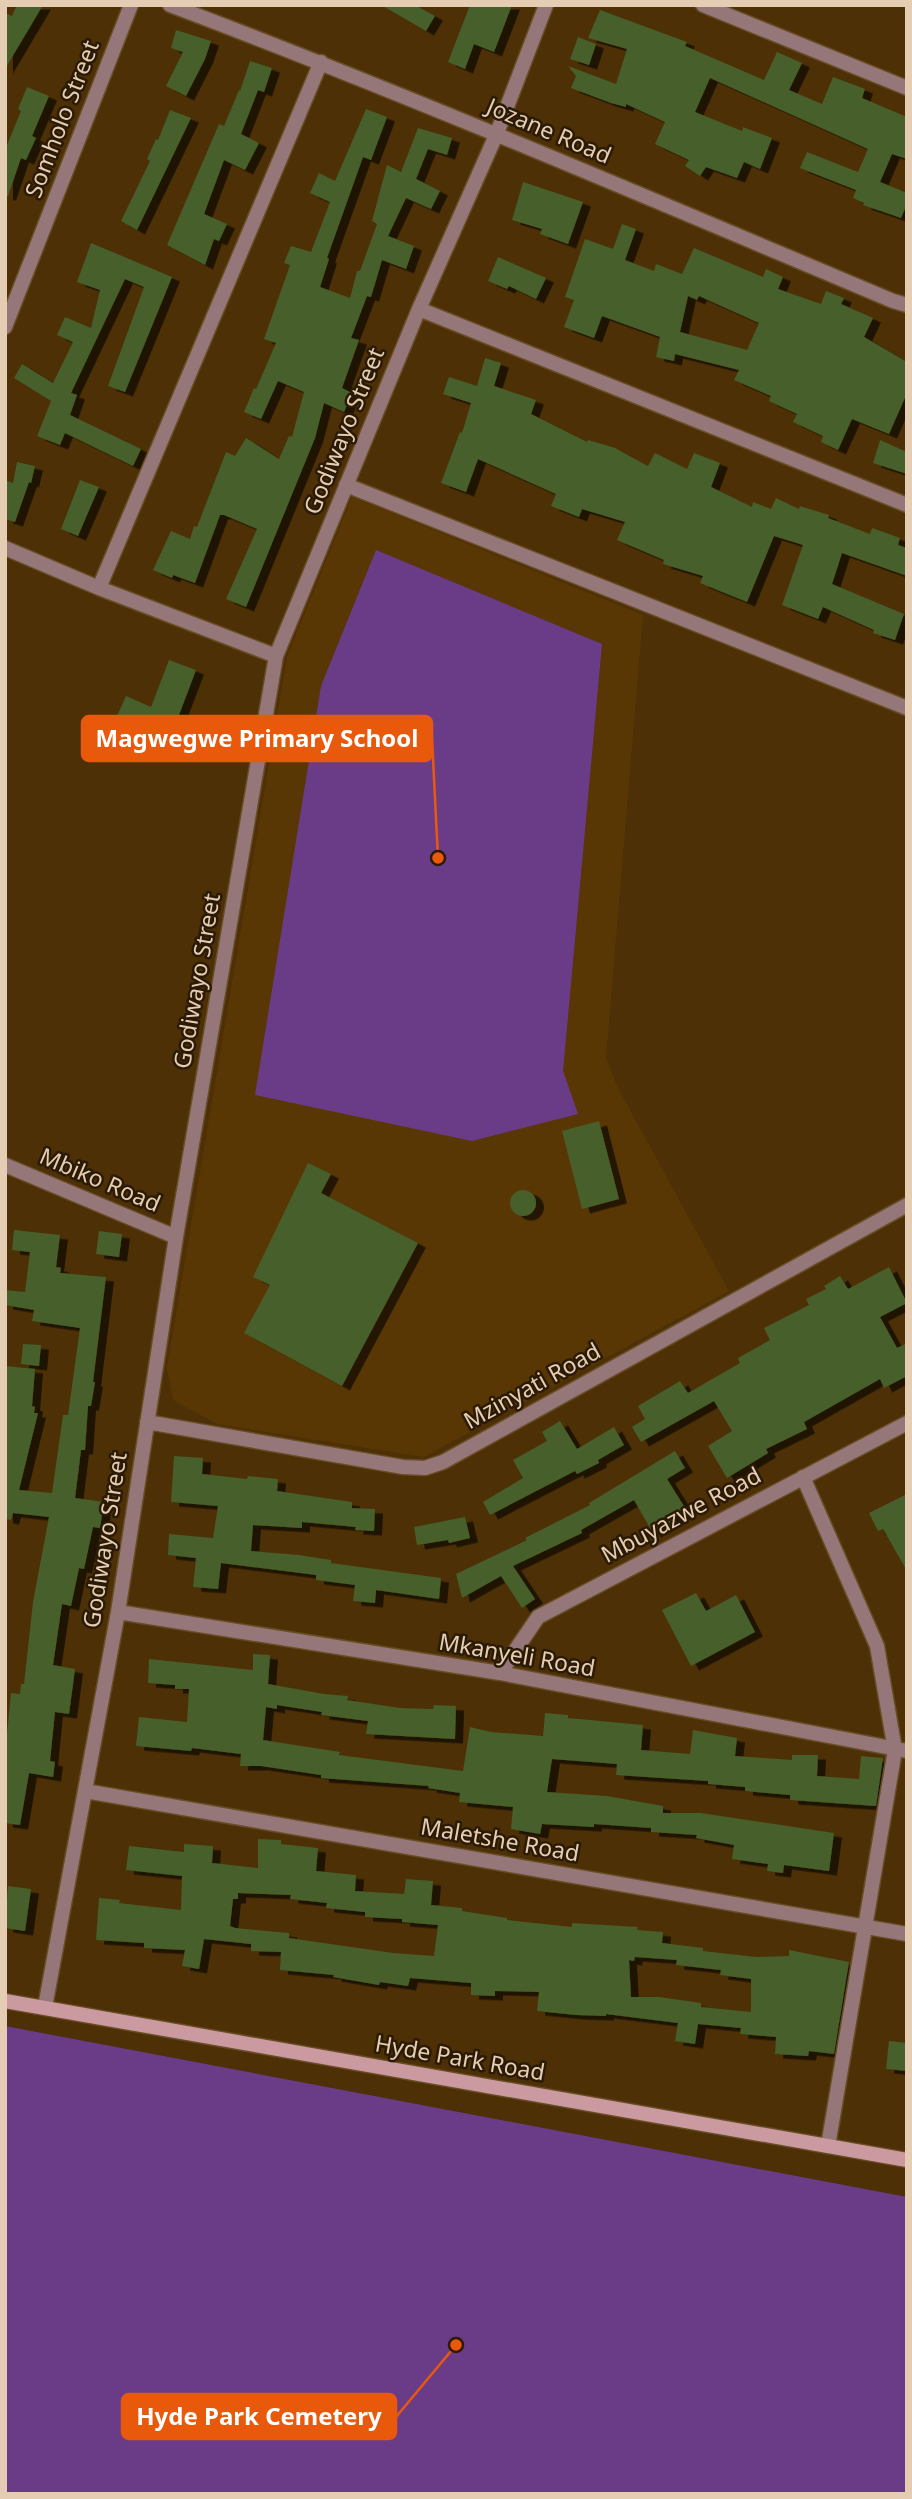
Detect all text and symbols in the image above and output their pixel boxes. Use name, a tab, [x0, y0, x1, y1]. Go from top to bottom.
street label: Somholo Street	[16, 35, 106, 202]
street label: Jozane Road	[480, 89, 616, 171]
street label: Godiwayo Street	[295, 342, 391, 519]
callout: Magwegwe Primary School	[82, 716, 432, 761]
text: Magwegwe Primary School	[96, 721, 418, 754]
street label: Godiwayo Street	[165, 891, 227, 1071]
street label: Mbiko Road	[35, 1139, 166, 1219]
street label: Mzinyati Road	[457, 1334, 606, 1436]
street label: Godiwayo Street	[74, 1450, 134, 1630]
street label: Mbuyazwe Road	[595, 1458, 766, 1570]
street label: Mkanyeli Road	[437, 1625, 598, 1683]
street label: Maletshe Road	[418, 1809, 582, 1869]
street label: Hyde Park Road	[373, 2026, 548, 2088]
callout: Hyde Park Cemetery	[122, 2394, 396, 2439]
text: Hyde Park Cemetery	[136, 2399, 382, 2432]

